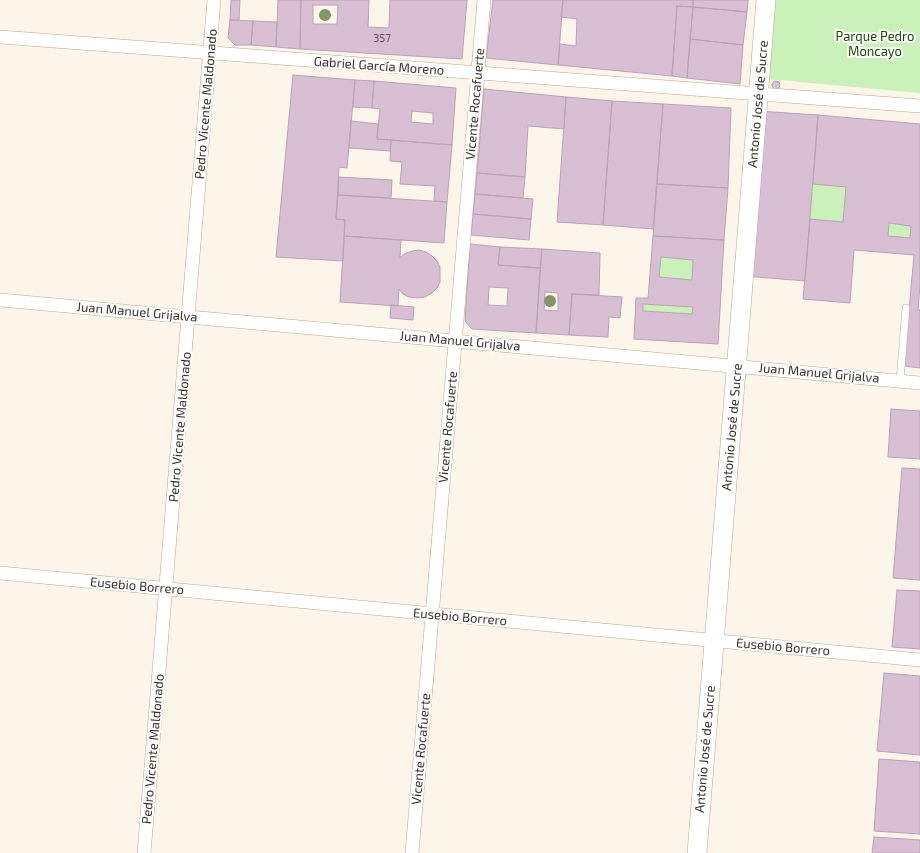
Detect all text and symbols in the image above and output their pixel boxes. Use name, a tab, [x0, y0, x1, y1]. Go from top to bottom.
street label: Pedro Vicente Maldonado	[192, 28, 220, 180]
park label: Parque Pedro Moncayo	[836, 29, 914, 60]
house number: 357	[373, 31, 391, 45]
street label: Antonio José de Sucre	[745, 40, 771, 168]
street label: Vicente Rocafuerte	[462, 47, 488, 161]
street label: Gabriel García Moreno	[313, 54, 445, 78]
street label: Juan Manuel Grijalva	[76, 299, 198, 325]
street label: Juan Manuel Grijalva	[399, 328, 521, 354]
street label: Pedro Vicente Maldonado	[166, 351, 194, 503]
street label: Juan Manuel Grijalva	[758, 360, 880, 386]
street label: Antonio José de Sucre	[719, 363, 745, 491]
street label: Vicente Rocafuerte	[435, 370, 461, 484]
street label: Eusebio Borrero	[89, 574, 185, 598]
street label: Eusebio Borrero	[412, 605, 508, 629]
street label: Eusebio Borrero	[735, 635, 831, 659]
street label: Pedro Vicente Maldonado	[139, 673, 167, 825]
street label: Antonio José de Sucre	[692, 685, 718, 813]
street label: Vicente Rocafuerte	[408, 692, 434, 806]

